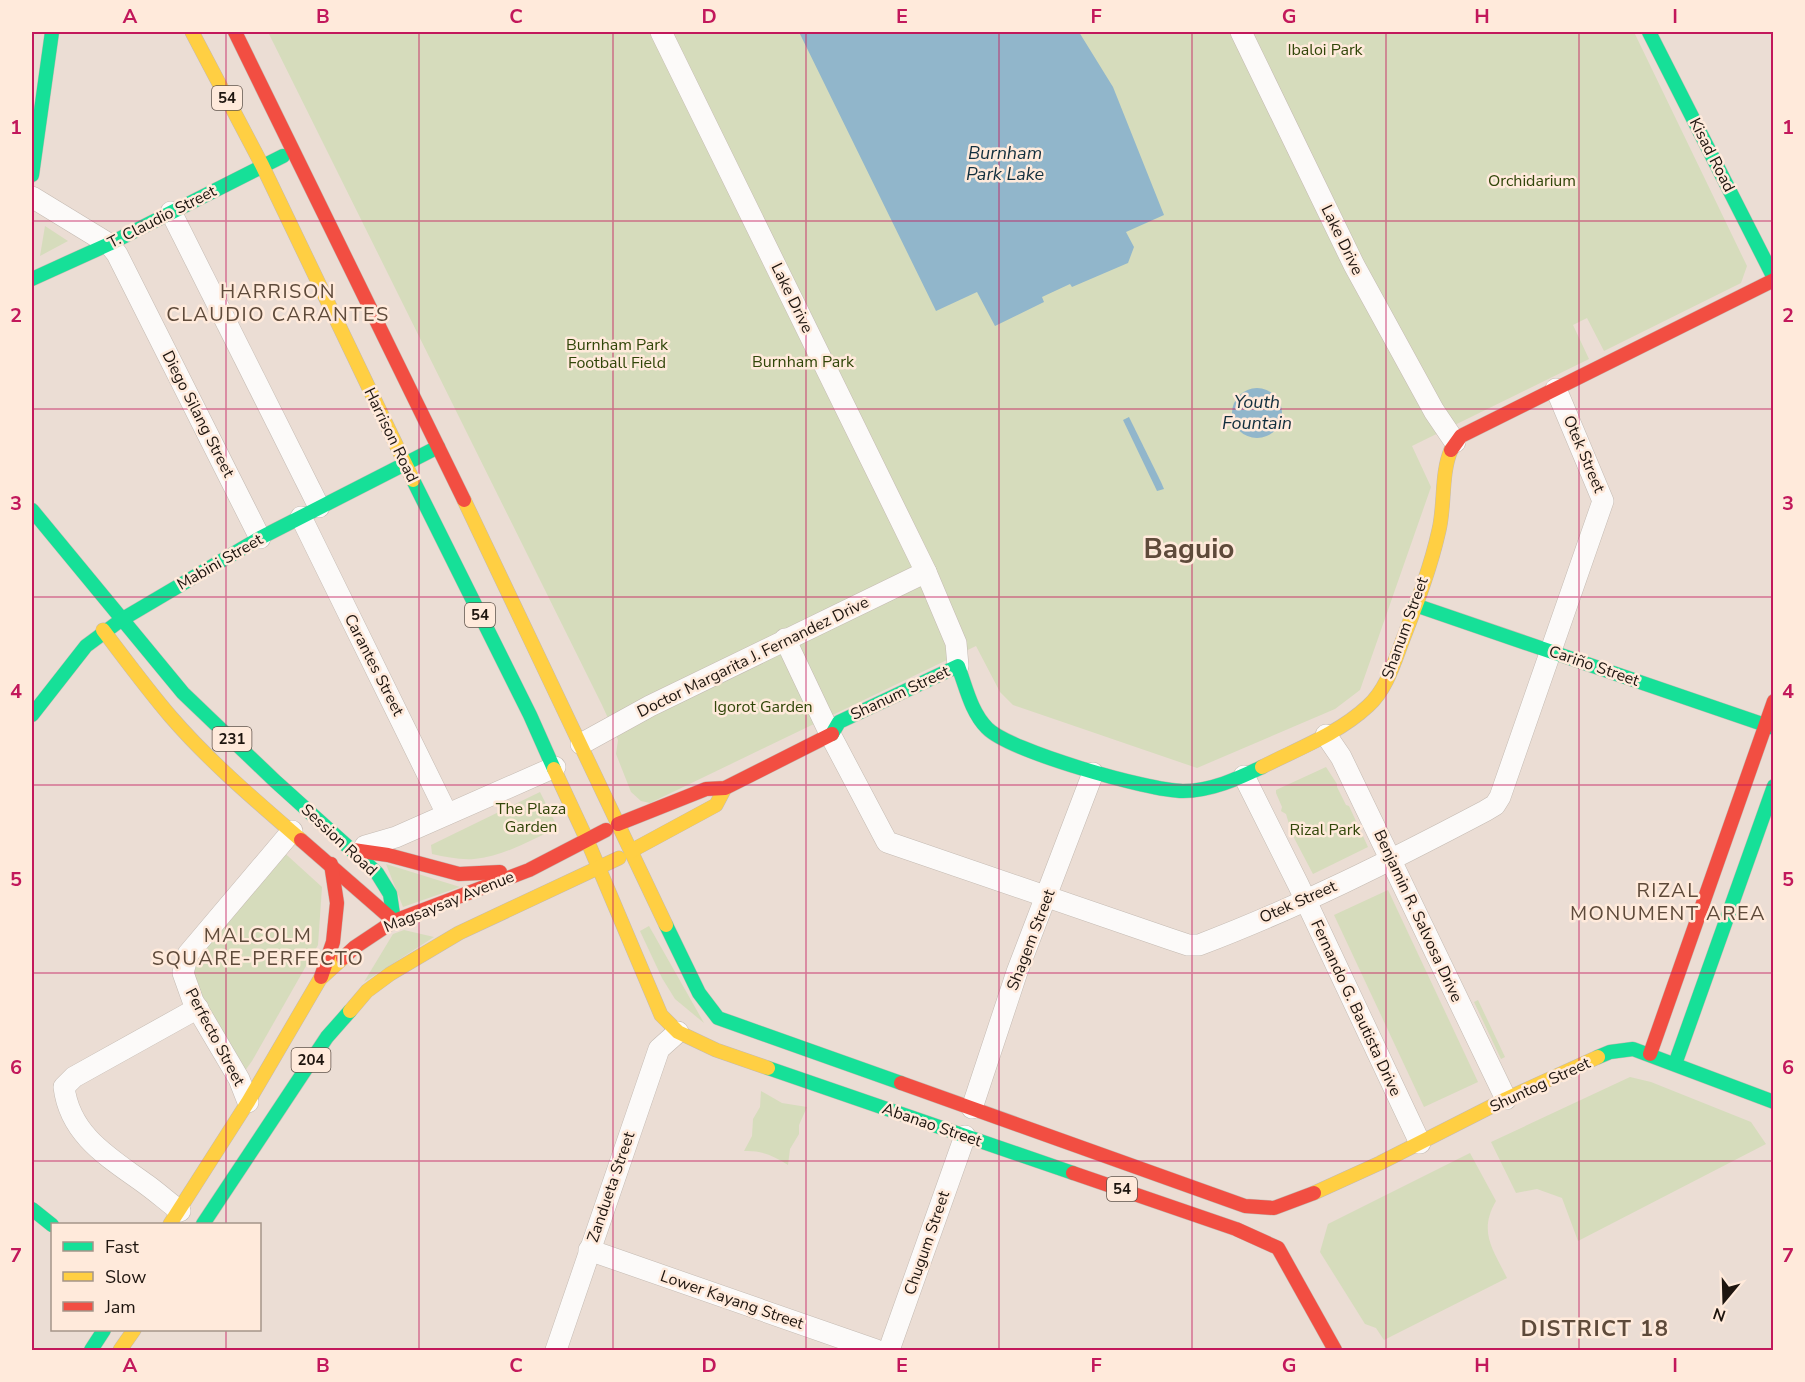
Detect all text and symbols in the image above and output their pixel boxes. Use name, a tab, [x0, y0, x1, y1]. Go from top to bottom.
text: A	[123, 3, 138, 30]
text: B	[316, 3, 330, 30]
text: C	[509, 3, 523, 30]
text: D	[701, 3, 717, 30]
text: E	[896, 3, 908, 30]
text: F	[1090, 3, 1102, 30]
text: G	[1282, 3, 1296, 30]
text: H	[1474, 3, 1490, 30]
text: I	[1672, 3, 1678, 30]
park label: Ibaloi Park	[1287, 39, 1364, 61]
road number: 54	[212, 86, 242, 110]
text: 1	[10, 114, 22, 141]
street label: Kisad Road	[1684, 114, 1740, 196]
text: 1	[1782, 114, 1794, 141]
water label: Burnham Park Lake	[966, 141, 1045, 186]
park label: Orchidarium	[1488, 170, 1576, 192]
street label: T. Claudio Street	[104, 180, 220, 254]
street label: Lake Drive	[1316, 201, 1368, 279]
street label: Lake Drive	[766, 259, 818, 337]
district label: HARRISON CLAUDIO CARANTES	[166, 278, 390, 328]
text: 2	[10, 302, 22, 329]
text: 2	[1782, 302, 1794, 329]
park label: Burnham Park Football Field	[566, 334, 669, 374]
street label: Diego Silang Street	[157, 347, 240, 481]
park label: Burnham Park	[752, 351, 855, 373]
street label: Harrison Road	[359, 384, 423, 486]
water label: Youth Fountain	[1222, 390, 1292, 435]
street label: Otek Street	[1558, 412, 1610, 496]
text: 3	[10, 490, 22, 517]
text: 3	[1782, 490, 1794, 517]
street label: Mabini Street	[173, 528, 267, 595]
district label: Baguio	[1144, 530, 1234, 568]
street label: Shanum Street	[1376, 574, 1434, 682]
street label: Doctor Margarita J. Fernandez Drive	[634, 591, 872, 723]
road number: 54	[465, 603, 495, 627]
street label: Carantes Street	[339, 610, 409, 720]
street label: Cariño Street	[1546, 640, 1642, 692]
street label: Shanum Street	[847, 660, 953, 726]
text: 4	[10, 678, 22, 705]
text: 4	[1782, 678, 1794, 705]
park label: Igorot Garden	[713, 696, 813, 718]
road number: 231	[212, 727, 252, 751]
park label: The Plaza Garden	[496, 798, 566, 838]
street label: Session Road	[296, 799, 382, 881]
park label: Rizal Park	[1289, 819, 1362, 841]
street label: Benjamin R. Salvosa Drive	[1368, 826, 1468, 1006]
text: 5	[10, 866, 22, 893]
street label: Magsaysay Avenue	[381, 866, 517, 938]
text: 5	[1782, 866, 1794, 893]
street label: Otek Street	[1256, 875, 1340, 929]
district label: RIZAL MONUMENT AREA	[1570, 877, 1766, 927]
street label: Shagem Street	[1002, 886, 1061, 994]
street label: Fernando G. Bautista Drive	[1305, 916, 1407, 1100]
district label: MALCOLM SQUARE-PERFECTO	[152, 922, 364, 972]
street label: Perfecto Street	[180, 984, 250, 1090]
road number: 204	[292, 1048, 330, 1072]
street label: Shuntog Street	[1486, 1052, 1594, 1118]
text: 6	[10, 1054, 22, 1081]
text: 6	[1782, 1054, 1794, 1081]
street label: Abanao Street	[879, 1098, 985, 1152]
street label: Zandueta Street	[582, 1128, 640, 1245]
road number: 54	[1107, 1177, 1137, 1201]
street label: Chugum Street	[899, 1188, 955, 1298]
legend	[51, 1223, 261, 1331]
text: Fast	[105, 1235, 140, 1259]
text: 7	[10, 1242, 22, 1269]
text: 7	[1782, 1242, 1794, 1269]
text: Slow	[105, 1265, 146, 1289]
street label: Lower Kayang Street	[657, 1265, 807, 1335]
north arrow	[1694, 1271, 1754, 1331]
text: Jam	[104, 1295, 136, 1319]
text: N	[1710, 1302, 1729, 1327]
district label: DISTRICT 18	[1521, 1314, 1669, 1344]
text: A	[123, 1352, 138, 1379]
text: B	[316, 1352, 330, 1379]
text: C	[509, 1352, 523, 1379]
text: D	[701, 1352, 717, 1379]
text: E	[896, 1352, 908, 1379]
text: F	[1090, 1352, 1102, 1379]
text: G	[1282, 1352, 1296, 1379]
text: H	[1474, 1352, 1490, 1379]
text: I	[1672, 1352, 1678, 1379]

